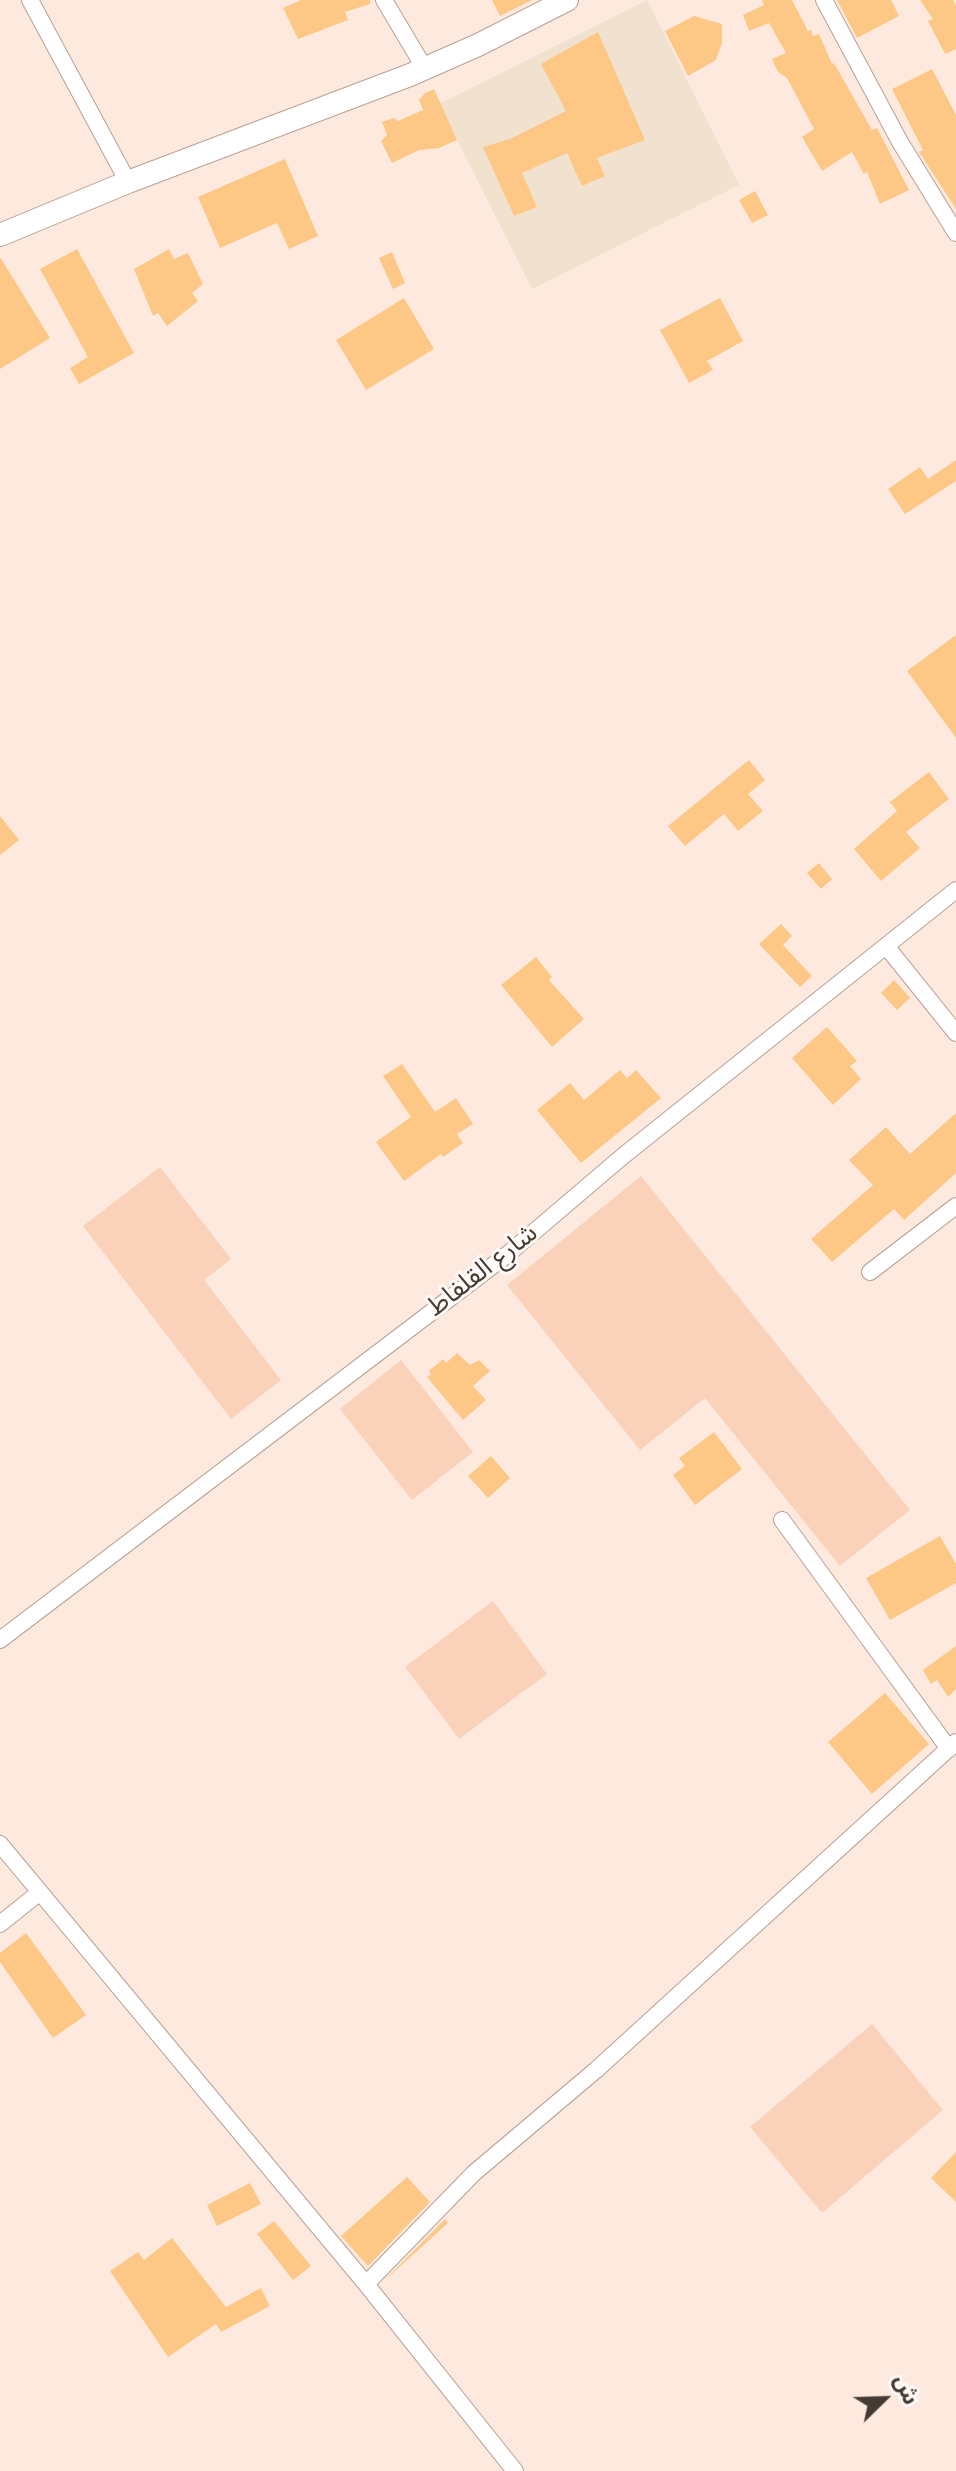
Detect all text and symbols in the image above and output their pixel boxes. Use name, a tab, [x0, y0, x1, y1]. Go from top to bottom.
street label: شارع القلفاط	[422, 1218, 544, 1324]
north arrow	[844, 2359, 924, 2439]
text: ش	[889, 2371, 924, 2408]

